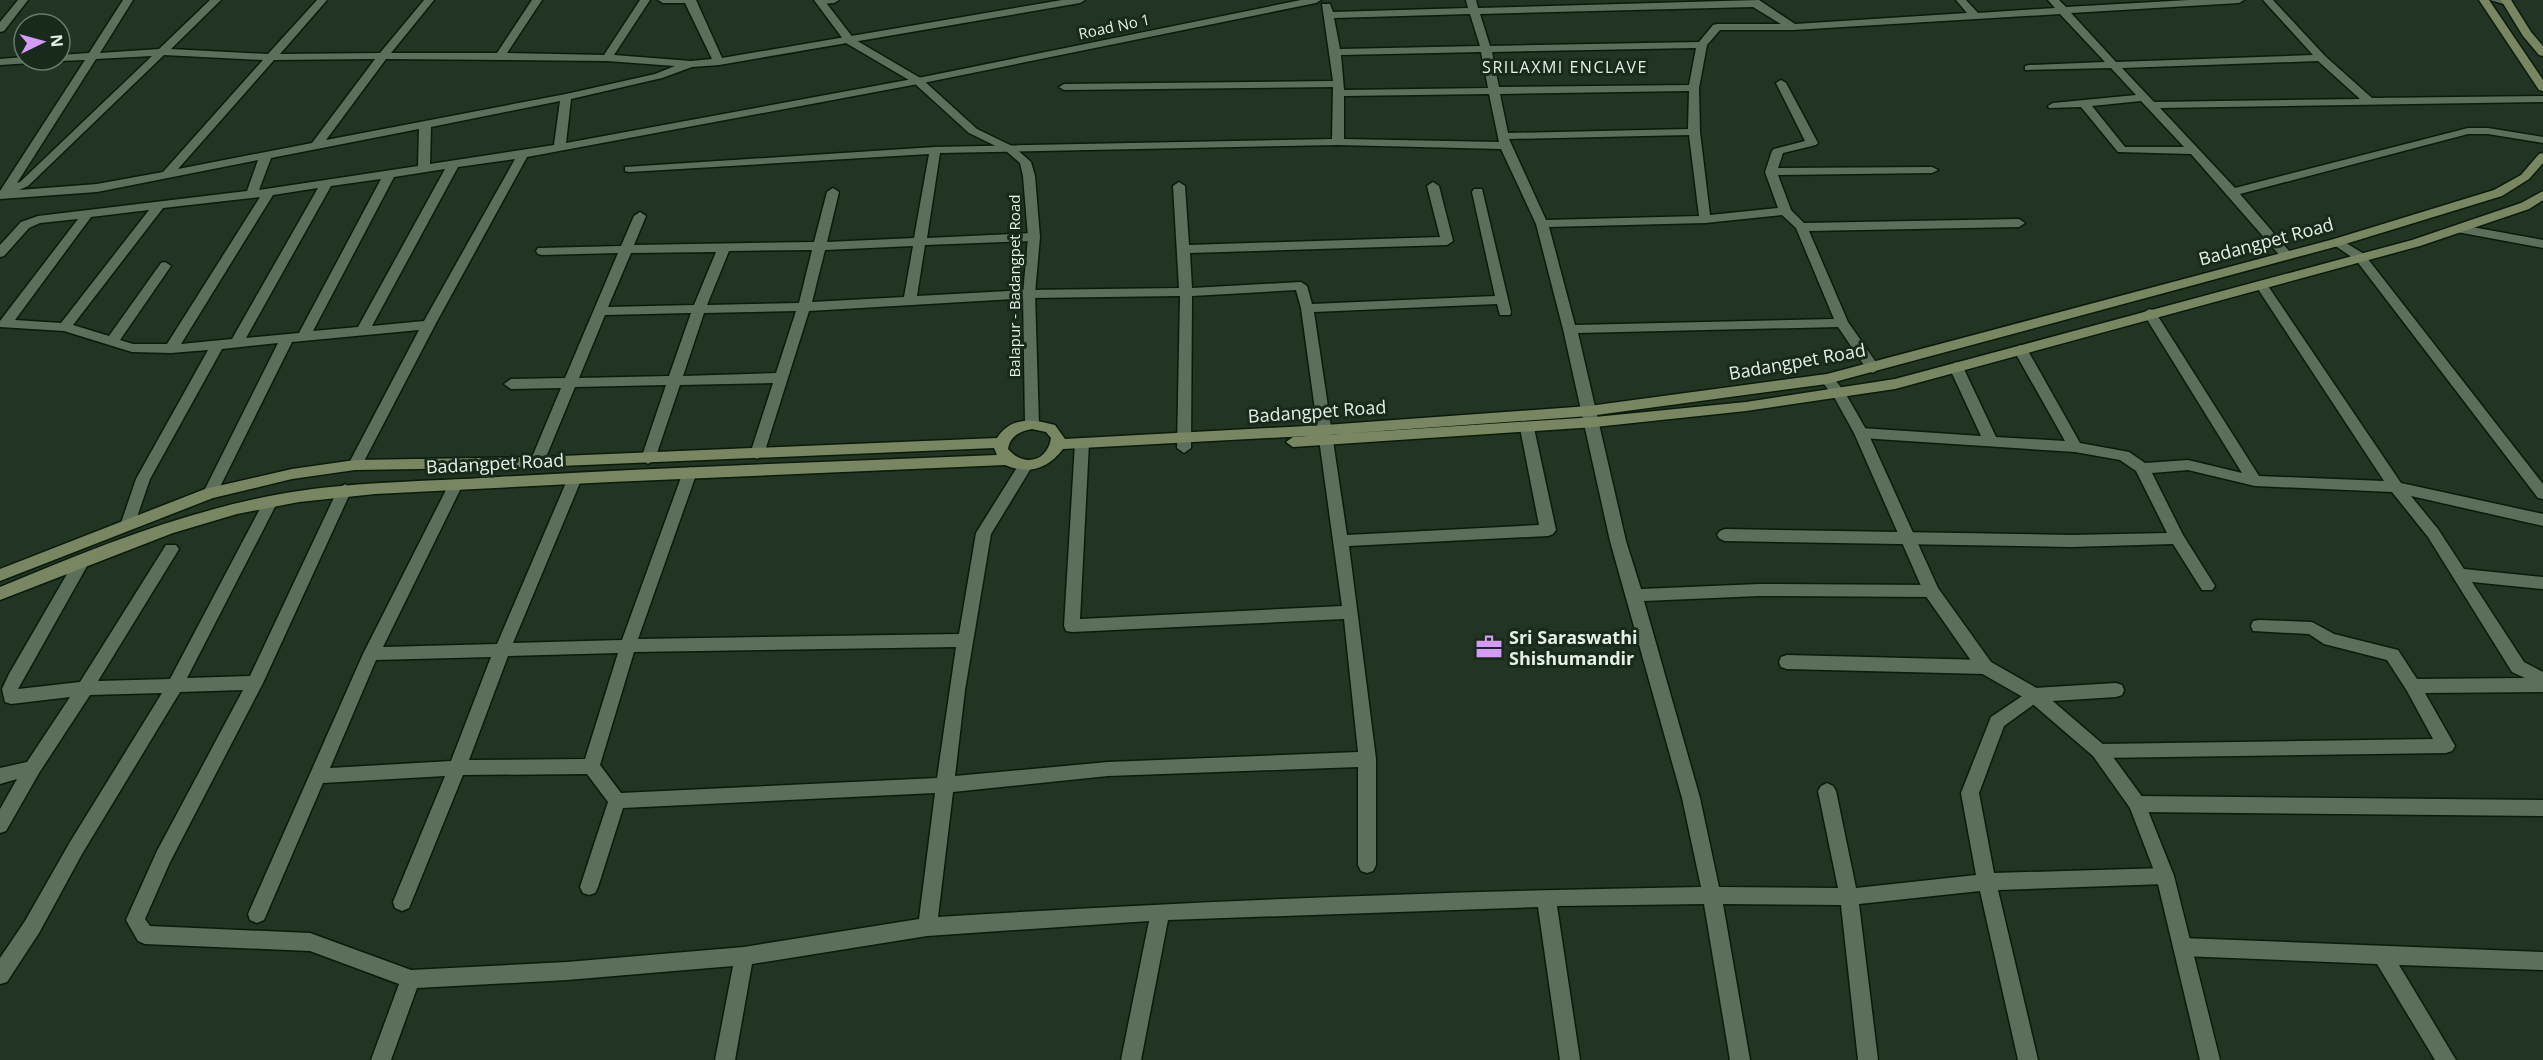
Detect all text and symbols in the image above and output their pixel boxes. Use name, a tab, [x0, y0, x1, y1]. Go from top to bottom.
street label: Road No 1	[1076, 9, 1152, 43]
north arrow	[12, 12, 72, 72]
text: N	[45, 33, 68, 48]
district label: SRILAXMI ENCLAVE	[1482, 56, 1648, 78]
street label: Balapur - Badangpet Road	[1004, 195, 1024, 377]
street label: Badangpet Road	[2196, 211, 2336, 271]
street label: Badangpet Road	[1727, 337, 1867, 385]
street label: Badangpet Road	[1247, 394, 1387, 428]
street label: Badangpet Road	[425, 447, 565, 479]
place label: Sri Saraswathi Shishumandir	[1509, 625, 1637, 670]
office icon: Sri Saraswathi Shishumandir	[1474, 632, 1504, 662]

